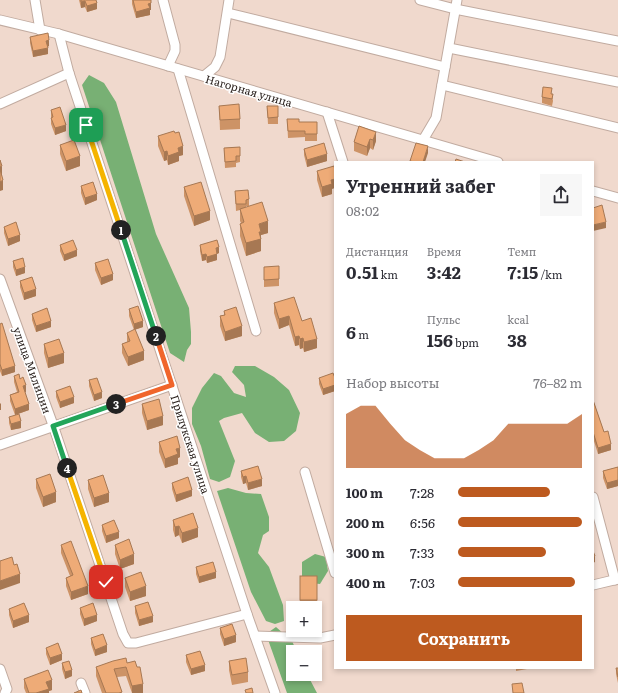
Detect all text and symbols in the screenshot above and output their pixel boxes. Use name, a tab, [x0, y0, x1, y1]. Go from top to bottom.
street label: Нагорная улица	[204, 70, 294, 110]
pin	[69, 108, 103, 142]
icon: arrive	[75, 114, 97, 136]
text: Утренний забег	[346, 172, 495, 199]
button: share	[540, 174, 582, 216]
text: 08:02	[346, 201, 379, 220]
pin: 1	[111, 220, 131, 240]
text: 1	[119, 222, 123, 238]
text: Дистанция	[346, 243, 408, 259]
text: Время	[427, 243, 461, 259]
text: Темп	[507, 243, 536, 259]
text: 0.51	[346, 259, 378, 284]
text: 3:42	[427, 259, 461, 284]
text: 7:15	[507, 259, 538, 284]
text: km	[378, 266, 398, 282]
text: /km	[538, 266, 562, 282]
text: Пульс	[427, 311, 460, 327]
text: kcal	[507, 311, 529, 327]
text: 6	[346, 319, 356, 344]
street label: улица Милиции	[10, 324, 56, 416]
pin: 2	[146, 326, 166, 346]
text: m	[356, 326, 369, 342]
text: 156	[427, 327, 453, 352]
text: 38	[507, 327, 527, 352]
text: 2	[153, 328, 159, 344]
text: bpm	[453, 334, 479, 350]
text: Набор высоты	[346, 373, 440, 392]
text: 76–82 m	[533, 373, 582, 392]
street label: Прилукская улица	[167, 392, 215, 496]
pin: 3	[106, 394, 126, 414]
text: 3	[113, 396, 119, 412]
pin: 4	[57, 458, 77, 478]
text: 4	[64, 460, 70, 476]
text: 100 m	[346, 483, 383, 502]
text: 7:28	[410, 483, 434, 502]
text: 200 m	[346, 513, 385, 532]
text: 6:56	[410, 513, 435, 532]
text: 300 m	[346, 543, 385, 562]
text: 7:33	[410, 543, 434, 562]
pin	[89, 565, 123, 599]
icon: check	[95, 571, 117, 593]
text: 400 m	[346, 573, 385, 592]
text: 7:03	[410, 573, 435, 592]
map controls	[286, 601, 322, 681]
button: +	[286, 601, 322, 637]
button: Сохранить	[346, 615, 582, 661]
button: −	[286, 645, 322, 681]

